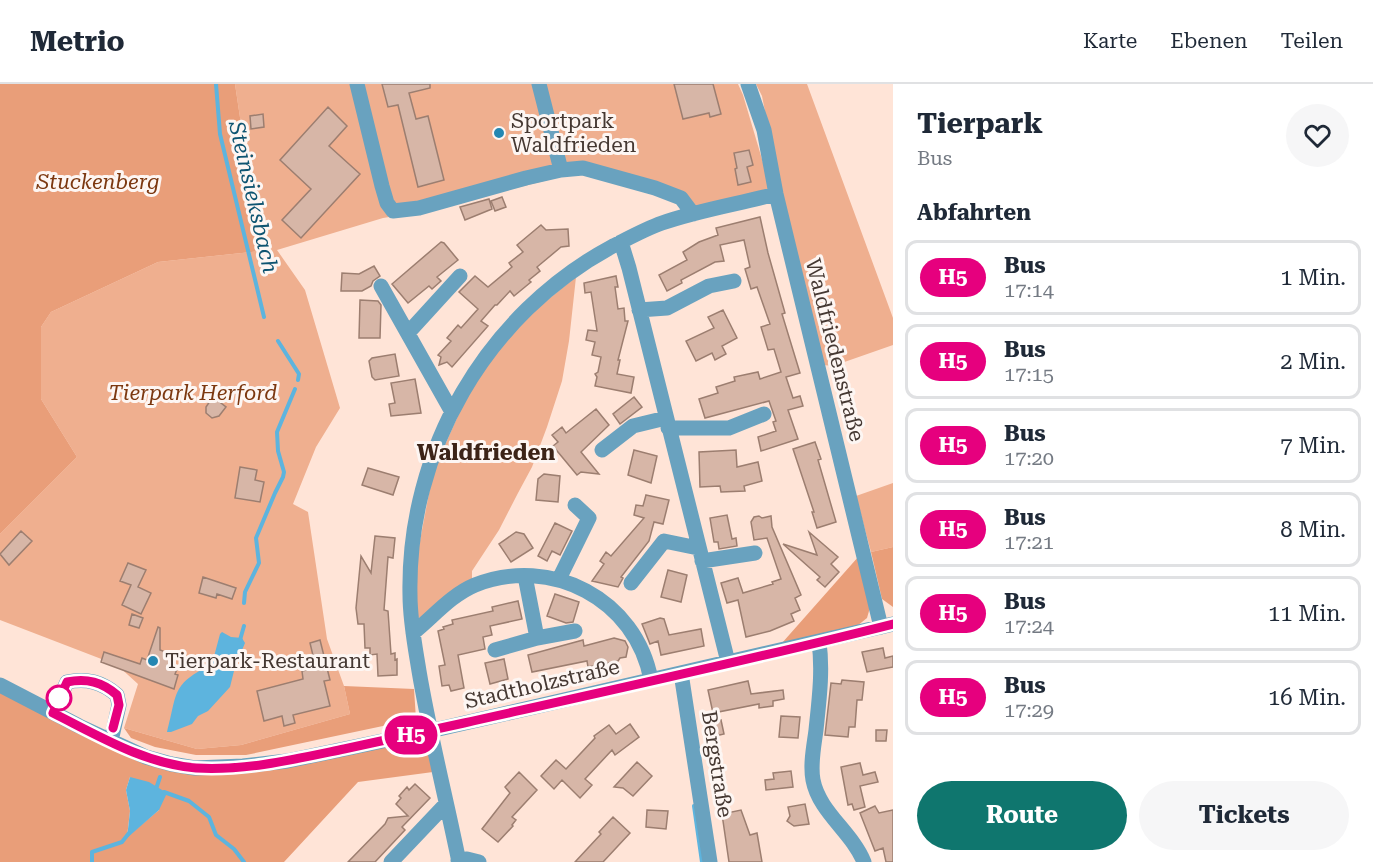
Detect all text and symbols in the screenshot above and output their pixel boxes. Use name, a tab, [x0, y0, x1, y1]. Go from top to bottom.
text: Metrio	[30, 25, 125, 58]
text: Karte	[1083, 29, 1137, 53]
text: Ebenen	[1170, 29, 1248, 53]
text: Teilen	[1281, 29, 1343, 53]
button: heart	[1286, 104, 1349, 167]
text: Tierpark	[917, 107, 1043, 140]
place label: Sportpark Waldfrieden	[511, 109, 637, 157]
water label: Steinsieksbach	[224, 118, 283, 276]
marker: Sportpark Waldfrieden	[492, 126, 506, 140]
text: Bus	[917, 146, 952, 170]
park label: Stuckenberg	[35, 170, 160, 194]
text: Abfahrten	[917, 200, 1031, 225]
text: Bus	[1004, 253, 1046, 278]
street label: Waldfriedenstraße	[801, 256, 869, 444]
text: H5	[938, 265, 968, 289]
text: 1 Min.	[1280, 265, 1346, 290]
text: 17:14	[1004, 278, 1054, 302]
text: Bus	[1004, 337, 1046, 362]
text: H5	[938, 349, 968, 373]
text: 2 Min.	[1280, 349, 1346, 374]
text: 17:15	[1004, 362, 1054, 386]
park label: Tierpark Herford	[109, 381, 277, 405]
text: Bus	[1004, 421, 1046, 446]
text: H5	[938, 433, 968, 457]
text: 7 Min.	[1280, 433, 1346, 458]
district label: Waldfrieden	[417, 440, 555, 465]
text: 17:20	[1004, 446, 1054, 470]
text: Bus	[1004, 505, 1046, 530]
text: H5	[938, 517, 968, 541]
text: 8 Min.	[1280, 517, 1346, 542]
text: 17:21	[1004, 530, 1054, 554]
text: Bus	[1004, 589, 1046, 614]
text: H5	[938, 601, 968, 625]
text: 11 Min.	[1268, 601, 1346, 626]
text: 17:24	[1004, 614, 1054, 638]
place label: Tierpark-Restaurant	[165, 649, 370, 673]
marker: Tierpark-Restaurant	[146, 654, 160, 668]
street label: Stadtholzstraße	[462, 654, 622, 714]
text: Bus	[1004, 673, 1046, 698]
unlabelled marker	[46, 685, 72, 711]
text: H5	[938, 685, 968, 709]
text: 16 Min.	[1268, 685, 1346, 710]
text: 17:29	[1004, 698, 1054, 722]
street label: Bergstraße	[697, 709, 737, 819]
line badge: H5	[384, 716, 438, 754]
text: H5	[396, 723, 426, 747]
button: Route	[917, 781, 1127, 850]
button: Tickets	[1139, 781, 1349, 850]

